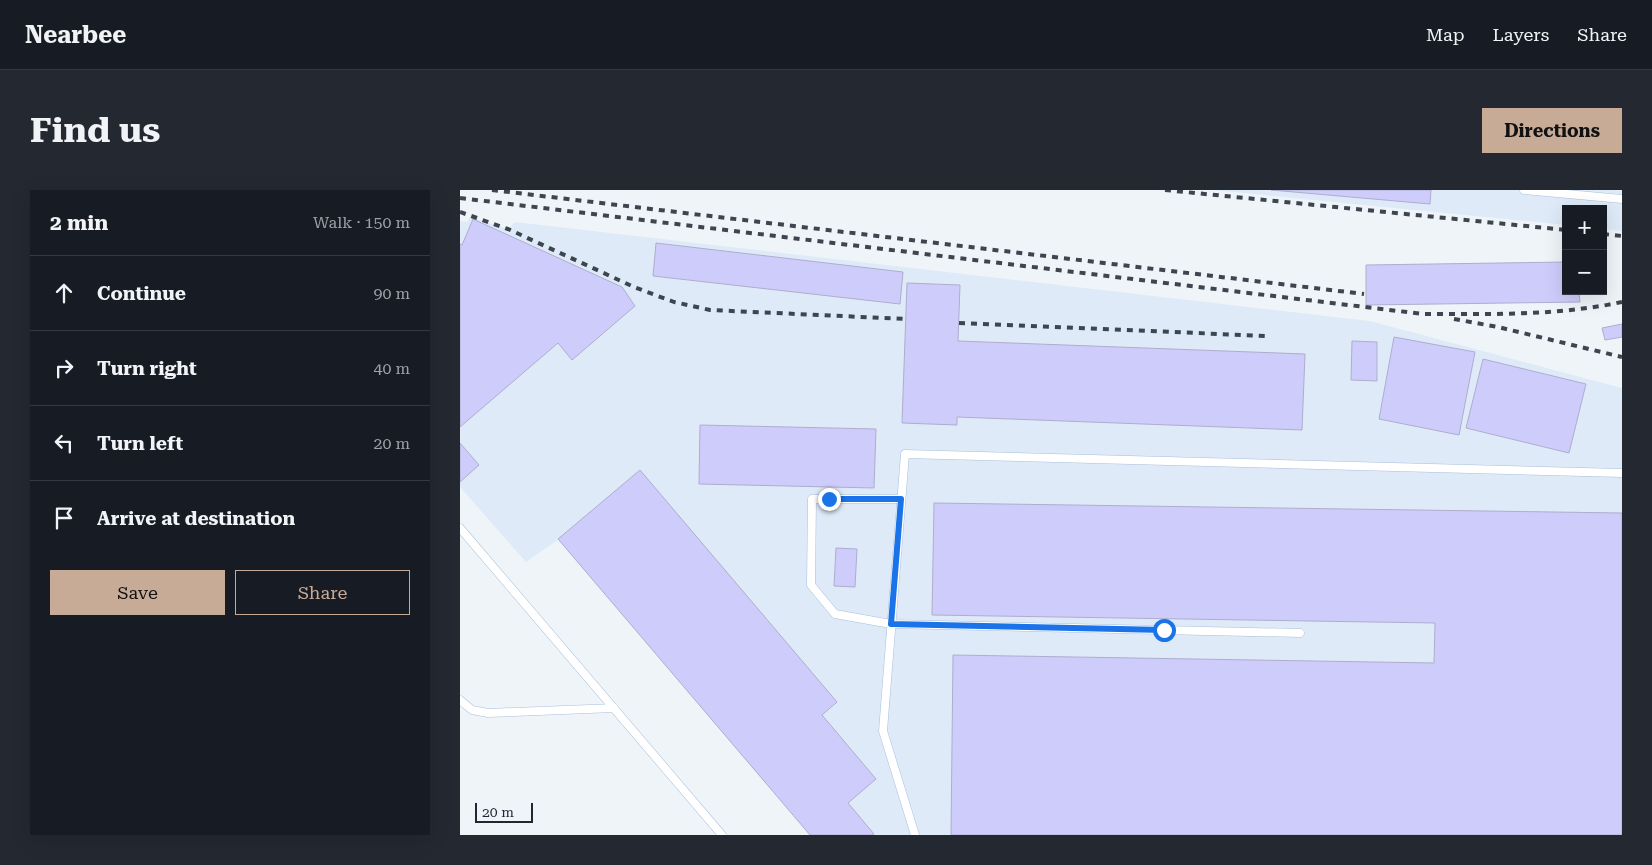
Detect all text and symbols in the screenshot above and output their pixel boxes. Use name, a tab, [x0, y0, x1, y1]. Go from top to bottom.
text: Nearbee	[25, 21, 126, 49]
text: Map	[1426, 24, 1465, 45]
text: Layers	[1493, 24, 1549, 45]
text: Share	[1577, 24, 1627, 45]
button: Directions	[1482, 108, 1622, 153]
text: Find us	[30, 110, 160, 151]
map controls	[1562, 205, 1607, 295]
button: +	[1562, 205, 1607, 250]
text: 2 min	[50, 211, 108, 235]
text: Walk · 150 m	[313, 213, 410, 232]
button: −	[1562, 250, 1607, 295]
icon: ahead	[50, 279, 78, 307]
text: Continue	[97, 282, 186, 305]
text: 90 m	[373, 284, 410, 303]
icon: right	[50, 354, 78, 382]
text: Turn right	[97, 357, 197, 380]
text: 40 m	[373, 359, 410, 378]
icon: left	[50, 429, 78, 457]
text: Turn left	[97, 432, 183, 455]
text: 20 m	[373, 434, 410, 453]
route end	[818, 488, 841, 511]
icon: arrive	[50, 504, 78, 532]
text: Arrive at destination	[97, 507, 295, 530]
button: Save	[50, 570, 225, 615]
button: Share	[235, 570, 410, 615]
route start	[1153, 619, 1176, 642]
scale bar	[475, 800, 532, 823]
text: 20 m	[482, 804, 514, 820]

